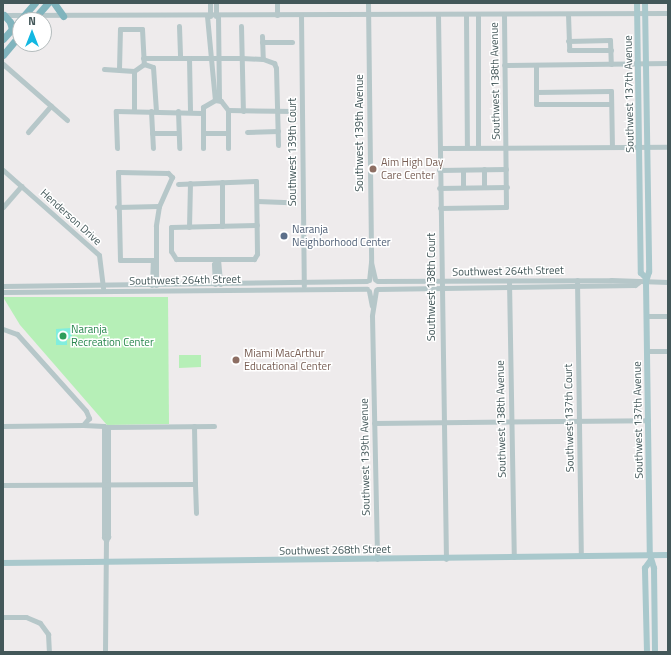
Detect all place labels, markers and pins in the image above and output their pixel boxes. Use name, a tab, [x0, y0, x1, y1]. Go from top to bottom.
place label: Aim High Day Care Center	[381, 156, 443, 182]
marker: Aim High Day Care Center	[368, 164, 378, 174]
place label: Naranja Neighborhood Center	[292, 223, 391, 249]
marker: Naranja Neighborhood Center	[279, 231, 289, 241]
place label: Naranja Recreation Center	[71, 323, 154, 349]
marker: Naranja Recreation Center	[58, 331, 68, 341]
place label: Miami MacArthur Educational Center	[244, 347, 331, 373]
marker: Miami MacArthur Educational Center	[231, 355, 241, 365]

